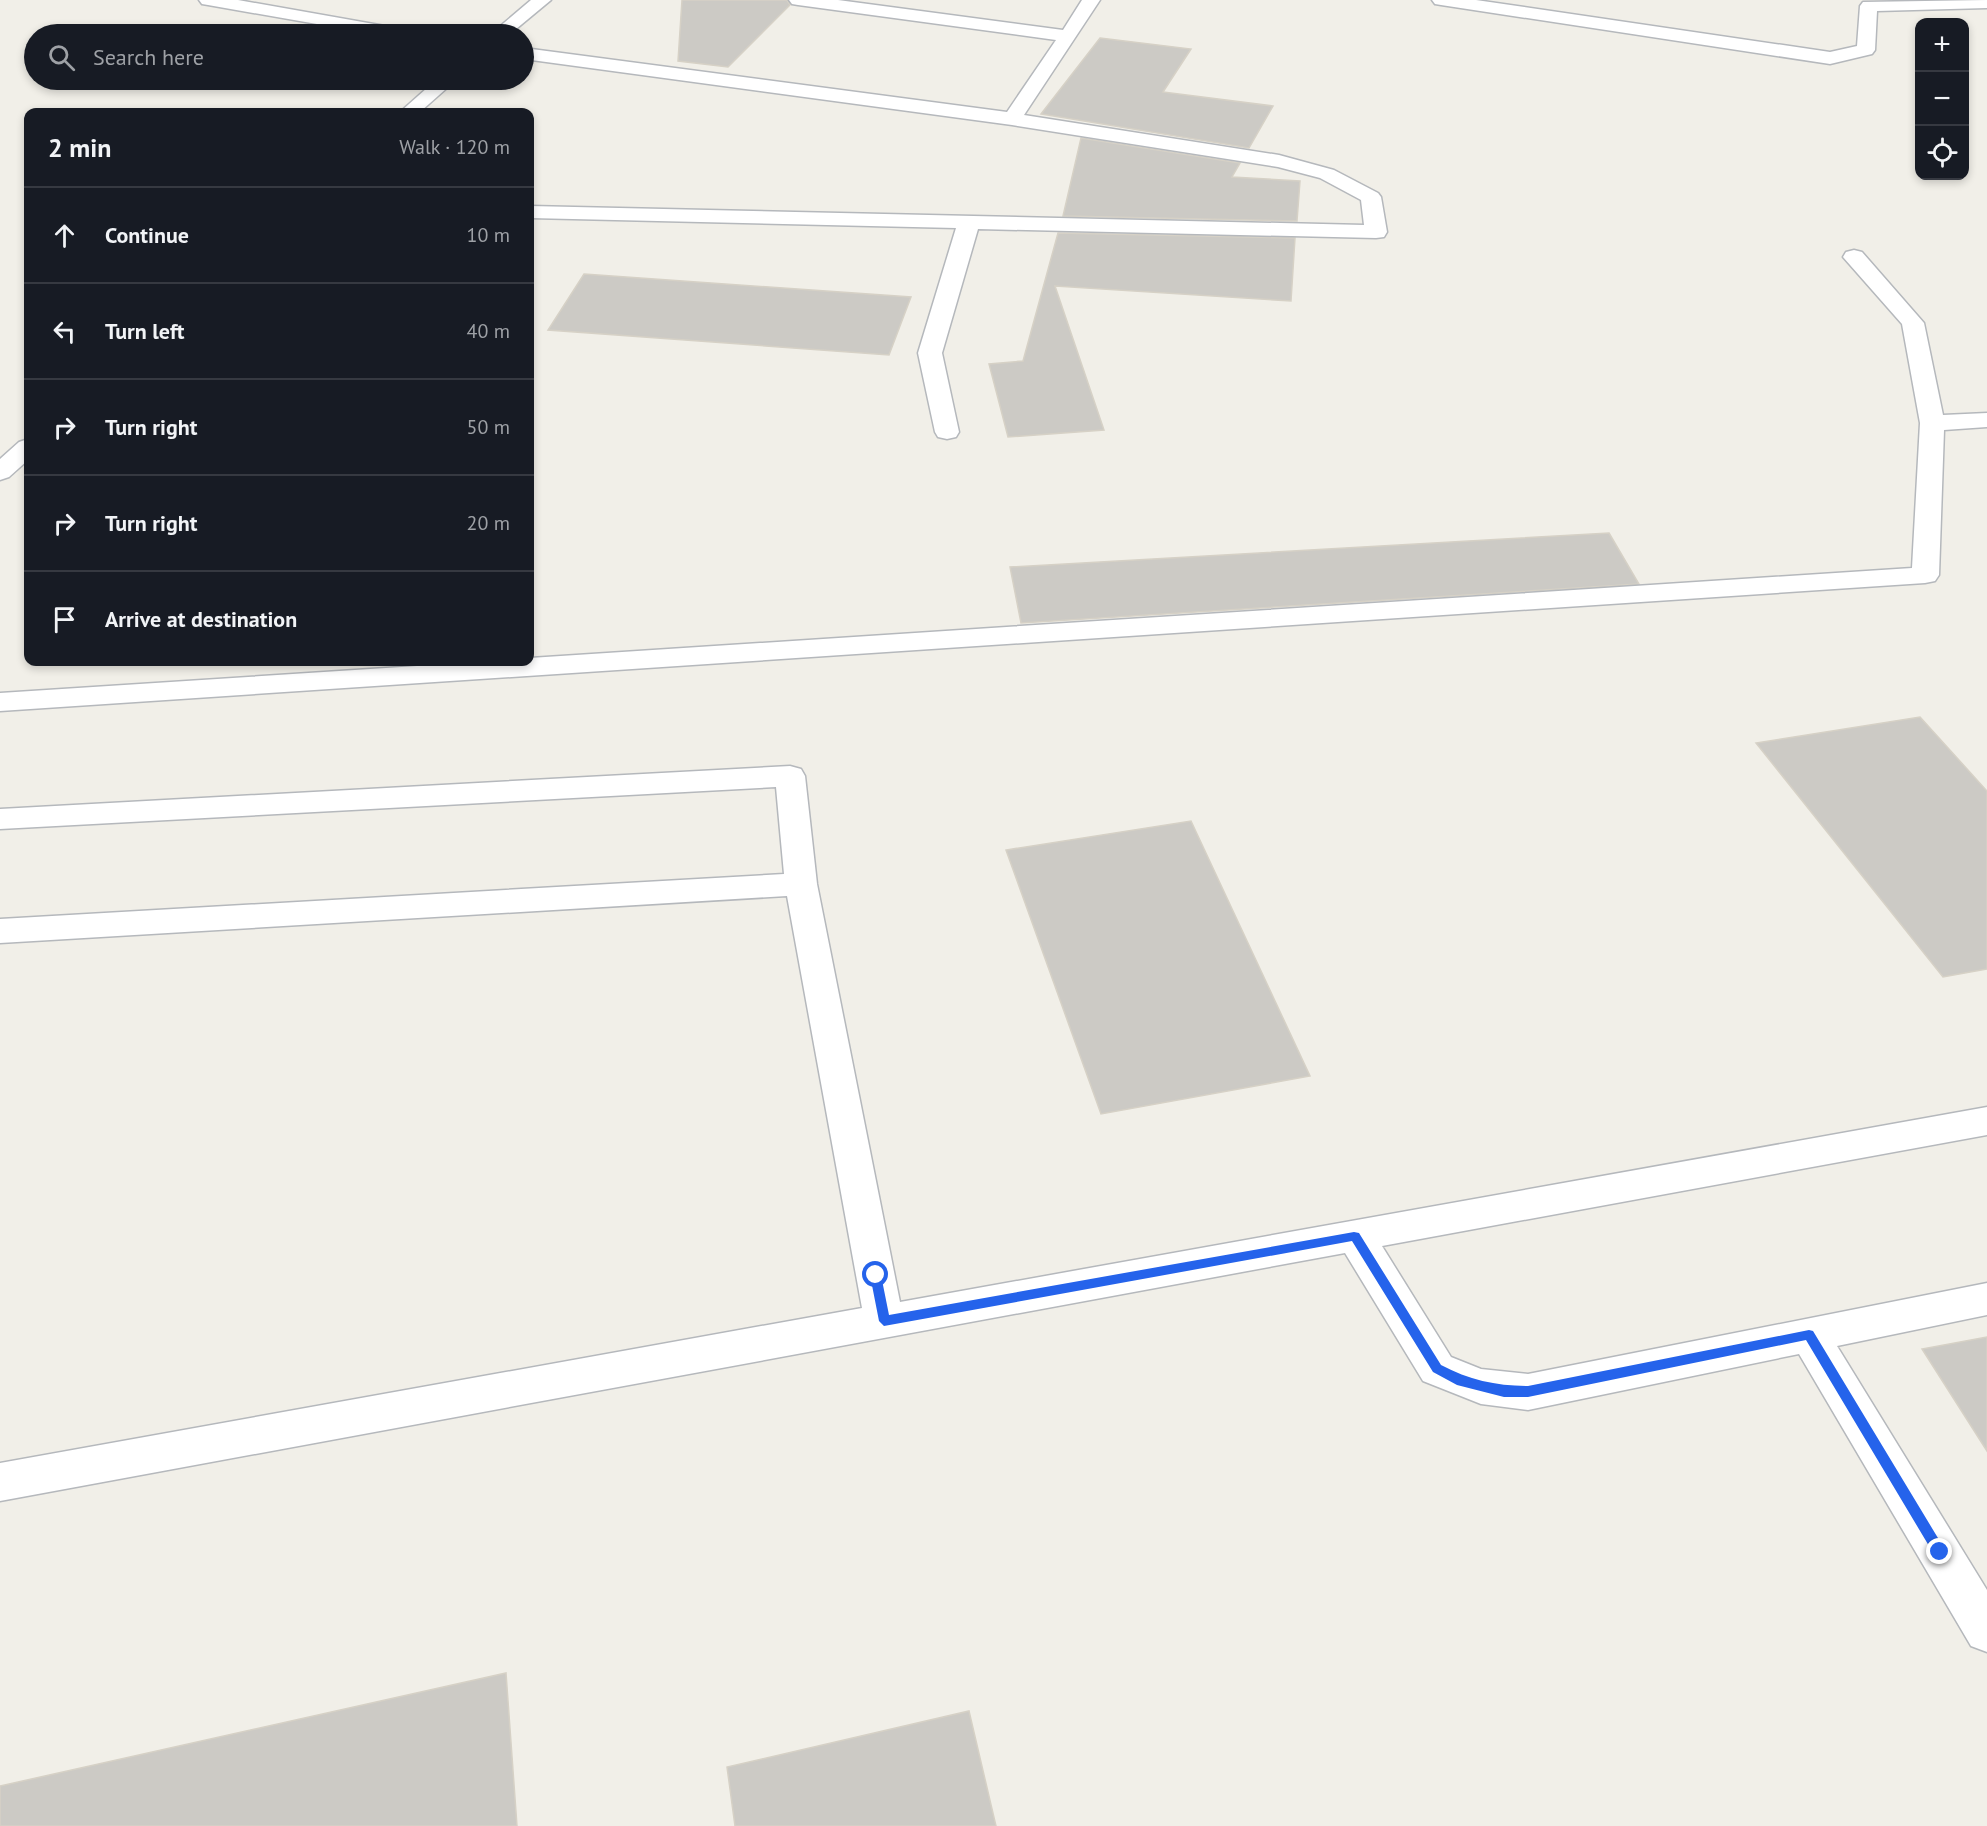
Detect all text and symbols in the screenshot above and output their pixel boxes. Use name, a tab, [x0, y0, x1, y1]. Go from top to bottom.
map controls	[1915, 18, 1969, 180]
button: +	[1915, 18, 1969, 72]
search box	[24, 24, 534, 90]
icon: search	[45, 41, 78, 74]
text: Search here	[93, 43, 204, 71]
button: −	[1915, 72, 1969, 126]
button: locate	[1915, 126, 1969, 180]
text: 2 min	[48, 131, 111, 164]
text: Walk · 120 m	[399, 134, 510, 160]
icon: ahead	[48, 219, 81, 252]
text: Continue	[105, 221, 189, 249]
text: 10 m	[467, 222, 510, 248]
icon: left	[48, 315, 81, 348]
text: Turn left	[105, 317, 185, 345]
text: 40 m	[467, 318, 510, 344]
icon: right	[48, 411, 81, 444]
text: Turn right	[105, 413, 197, 441]
text: 50 m	[467, 414, 510, 440]
icon: right	[48, 507, 81, 540]
text: Turn right	[105, 509, 197, 537]
text: 20 m	[467, 510, 510, 536]
icon: arrive	[48, 603, 81, 636]
text: Arrive at destination	[105, 605, 297, 633]
route start	[862, 1261, 888, 1287]
route end	[1926, 1538, 1952, 1564]

